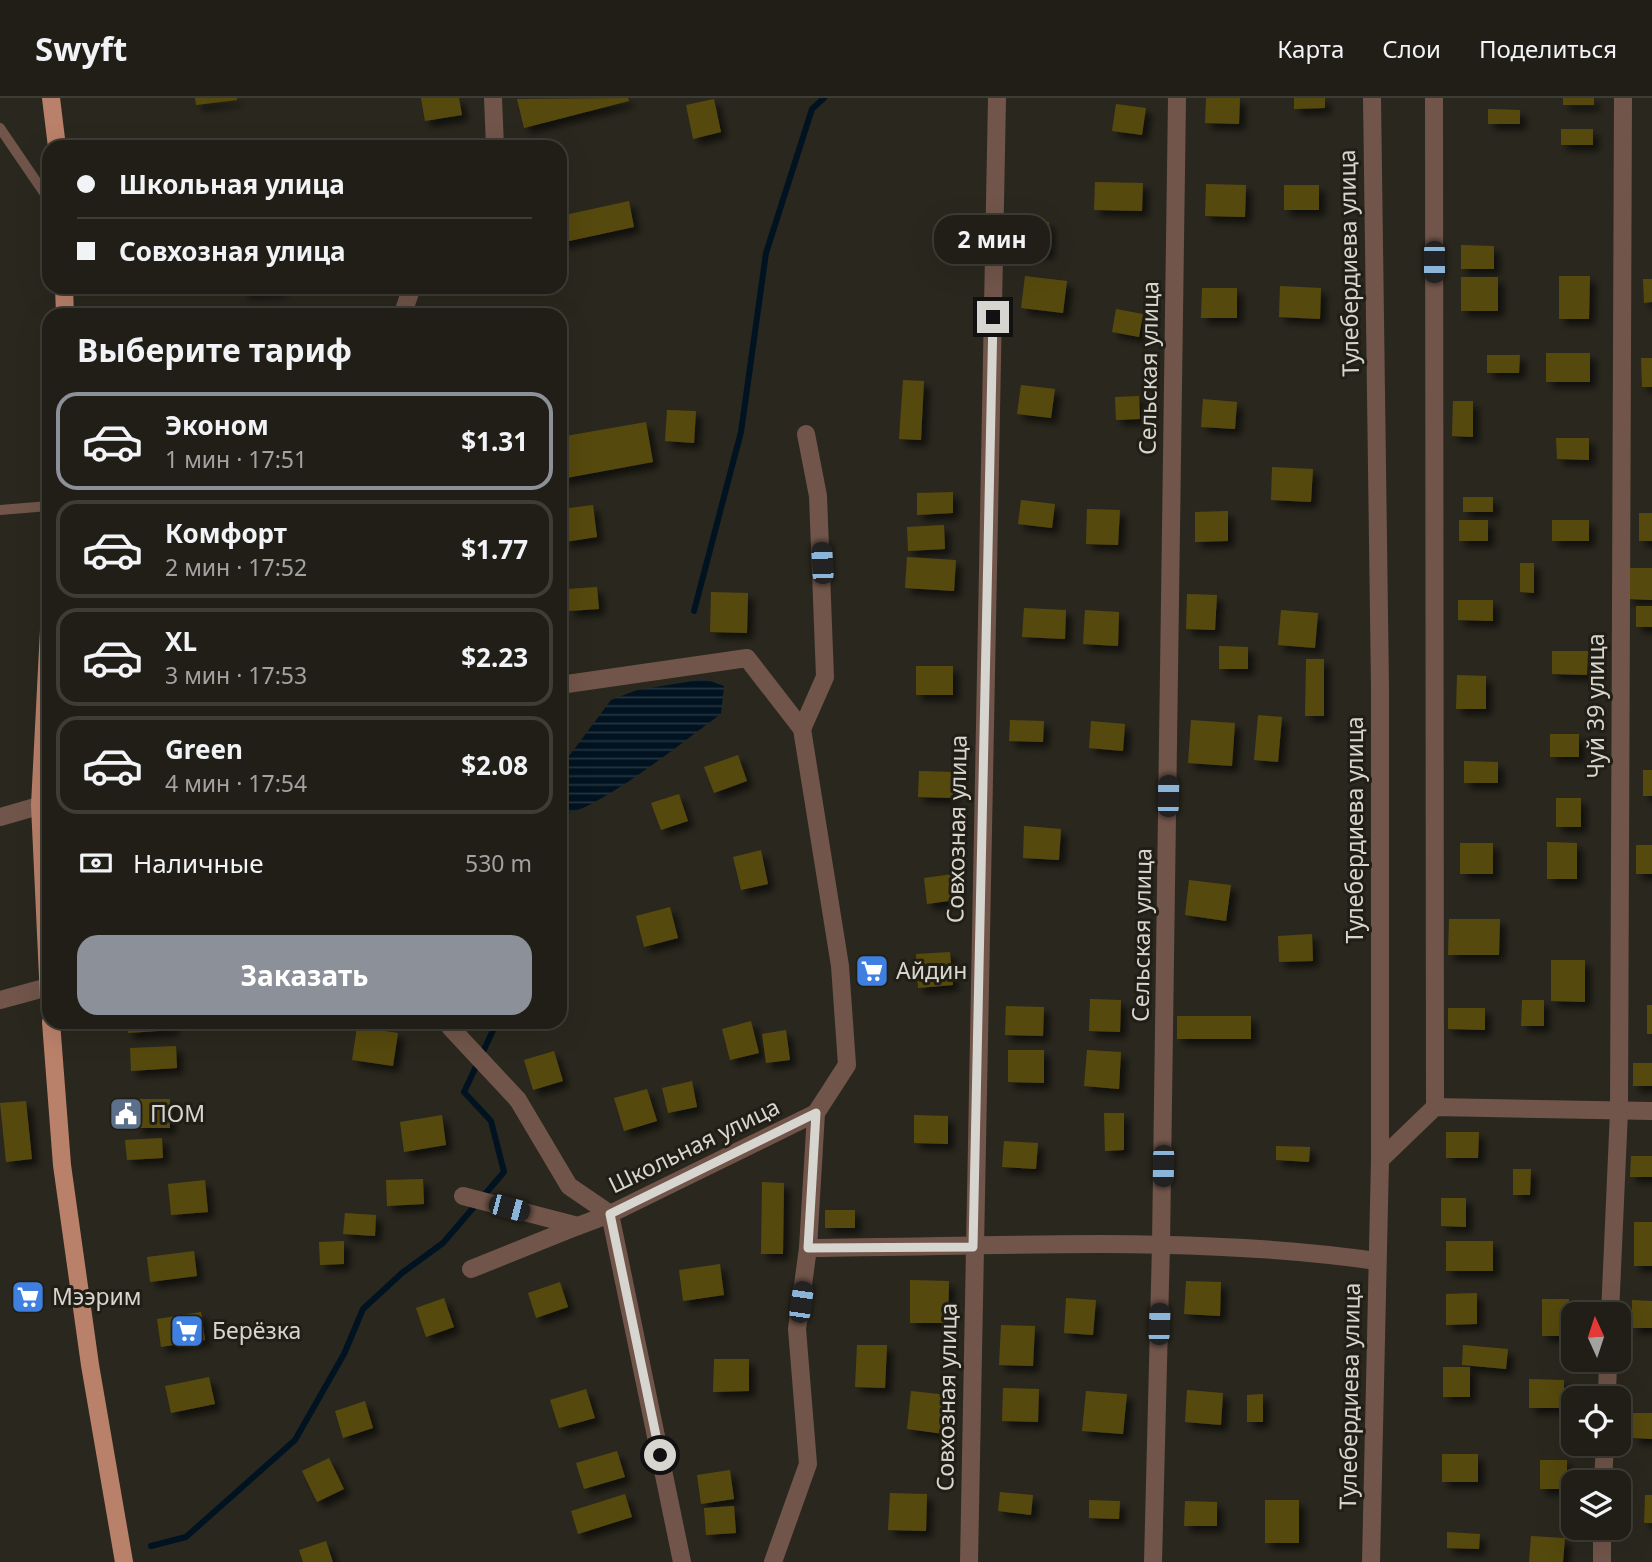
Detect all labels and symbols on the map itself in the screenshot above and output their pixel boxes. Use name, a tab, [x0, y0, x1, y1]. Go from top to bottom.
street label: Тулебердиева улица	[1330, 149, 1366, 377]
callout: 2 мин	[935, 216, 1051, 264]
car	[1424, 241, 1445, 283]
street label: Сельская улица	[1130, 281, 1166, 455]
route end	[977, 301, 1009, 333]
car	[811, 541, 834, 585]
street label: Чуй 39 улица	[1579, 634, 1611, 778]
street label: Тулебердиева улица	[1338, 716, 1370, 944]
street label: Совхозная улица	[938, 734, 974, 923]
car	[1158, 775, 1179, 817]
street label: Сельская улица	[1123, 848, 1159, 1022]
supermarket icon: Айдин	[853, 952, 891, 990]
place label: Айдин	[896, 954, 967, 986]
street label: Школьная улица	[603, 1090, 784, 1200]
public building icon: ПОМ	[107, 1095, 145, 1133]
place label: ПОМ	[150, 1097, 205, 1129]
car	[1153, 1145, 1174, 1187]
car	[486, 1192, 533, 1224]
supermarket icon: Мээрим	[9, 1278, 47, 1316]
place label: Мээрим	[52, 1280, 142, 1312]
car	[788, 1280, 815, 1324]
street label: Тулебердиева улица	[1331, 1282, 1367, 1510]
street label: Совхозная улица	[928, 1302, 964, 1491]
north arrow	[1561, 1302, 1631, 1372]
car	[1148, 1303, 1171, 1345]
supermarket icon: Берёзка	[168, 1312, 206, 1350]
place label: Берёзка	[212, 1314, 301, 1346]
route start	[644, 1439, 676, 1471]

